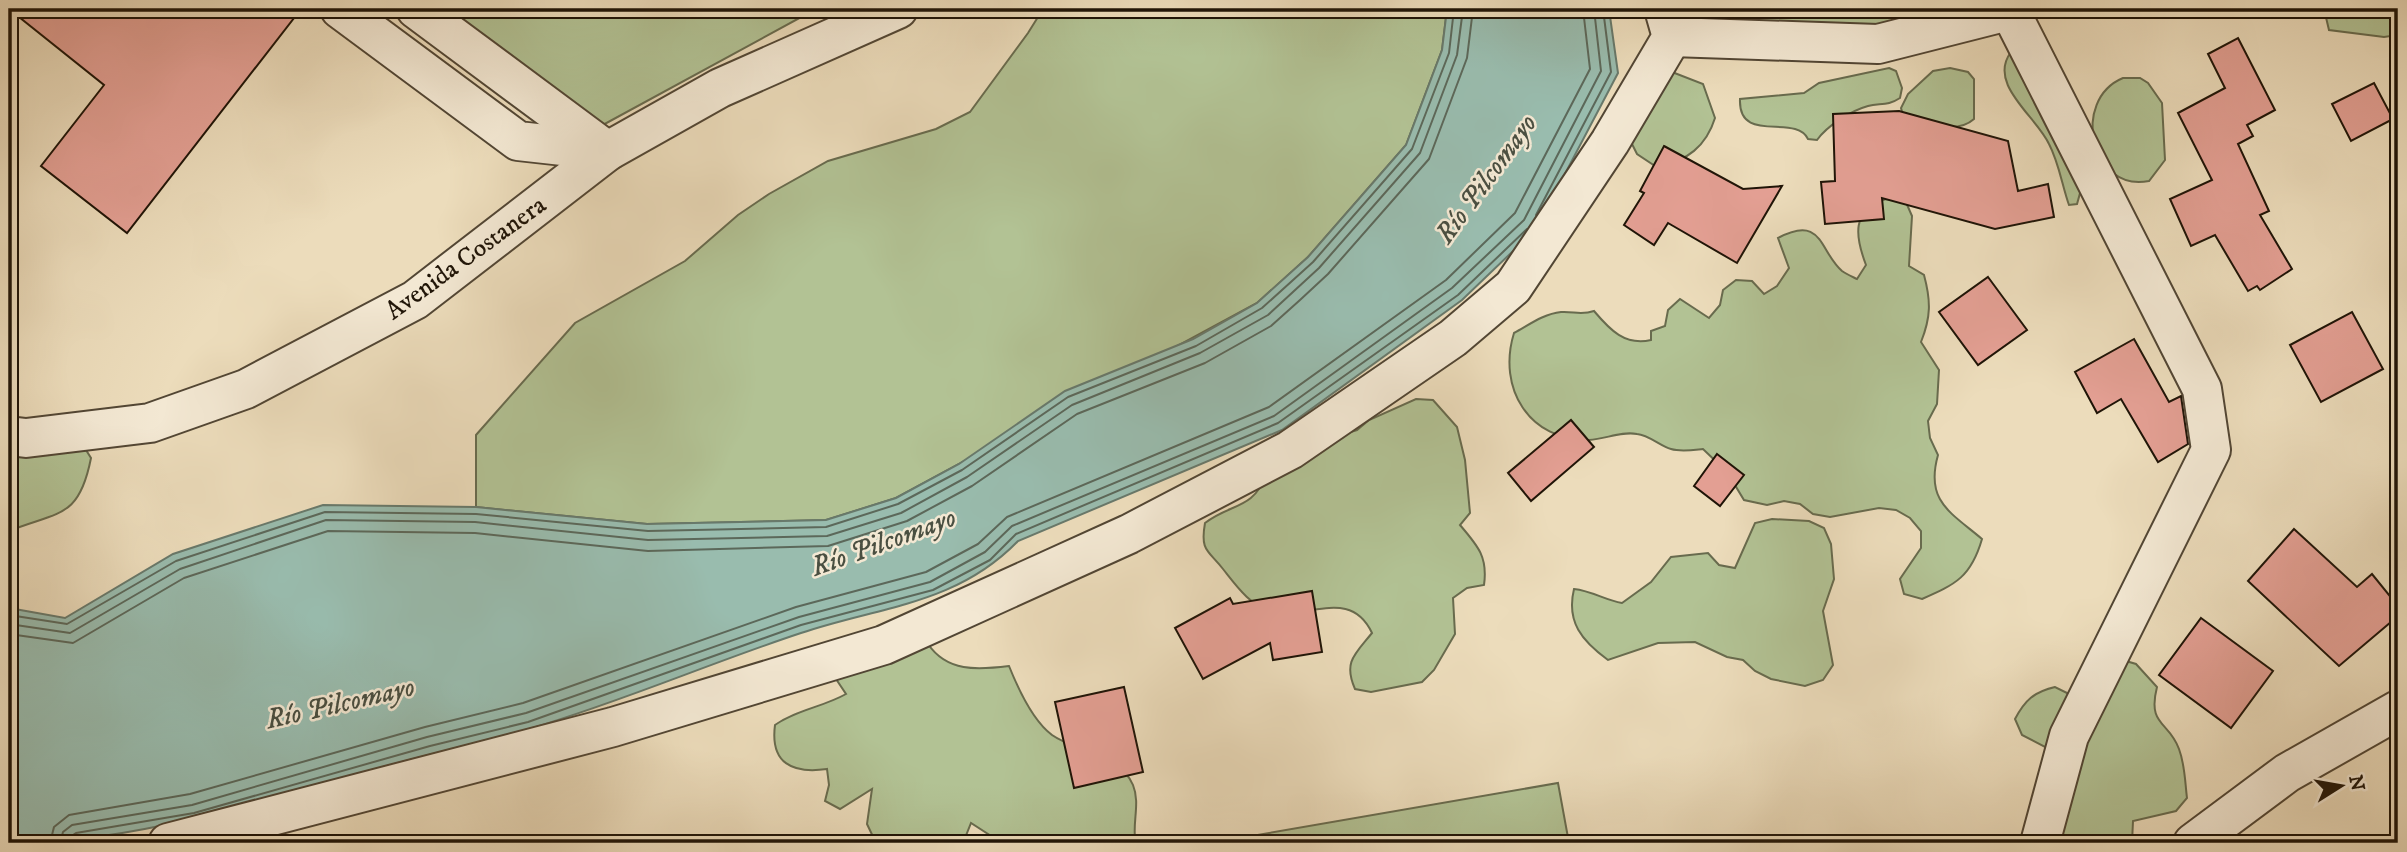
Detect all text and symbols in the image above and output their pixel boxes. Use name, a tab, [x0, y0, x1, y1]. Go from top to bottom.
water label: Río Pilcomayo	[1427, 107, 1545, 251]
street label: Avenida Costanera	[379, 189, 553, 328]
water label: Río Pilcomayo	[805, 500, 961, 585]
water label: Río Pilcomayo	[261, 669, 418, 738]
north arrow	[2306, 750, 2376, 820]
text: N	[2343, 773, 2369, 793]

